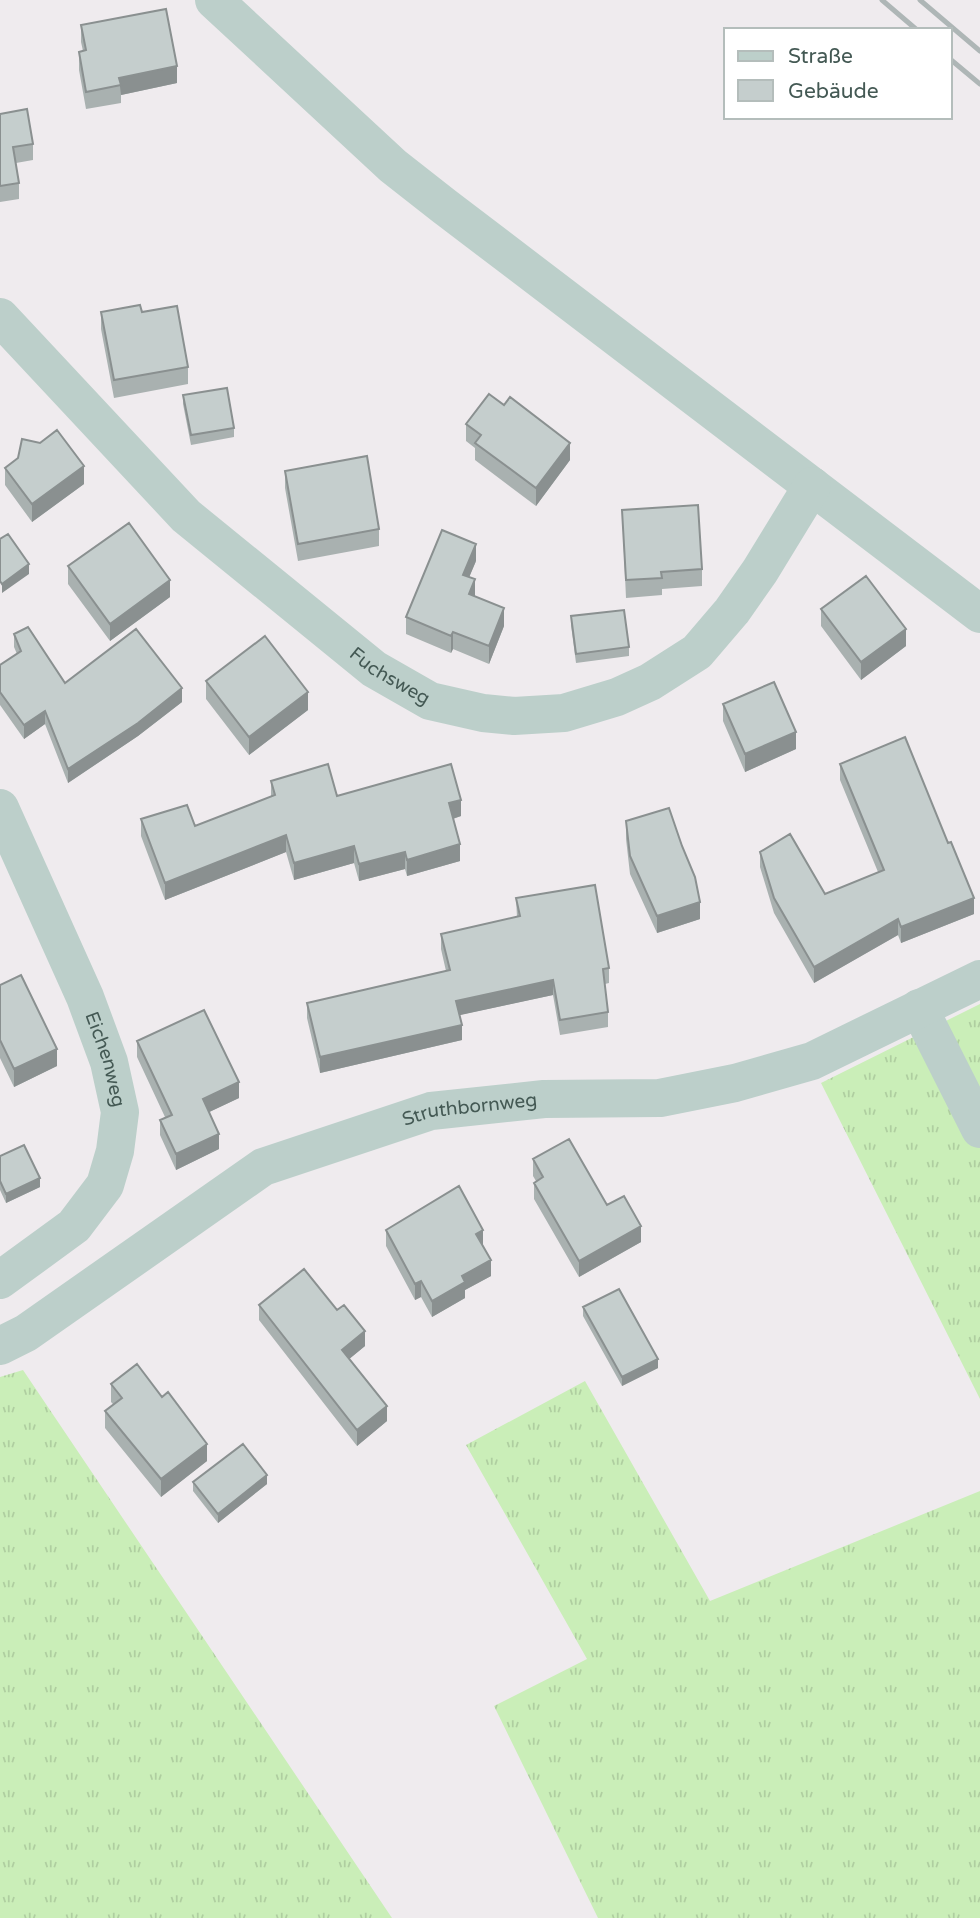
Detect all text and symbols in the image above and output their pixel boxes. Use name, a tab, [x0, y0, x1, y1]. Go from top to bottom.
legend	[724, 28, 952, 119]
text: Straße	[788, 44, 853, 69]
text: Gebäude	[788, 79, 879, 104]
street label: Fuchsweg	[345, 643, 434, 710]
street label: Eichenweg	[80, 1009, 130, 1109]
street label: Struthbornweg	[399, 1089, 538, 1131]

